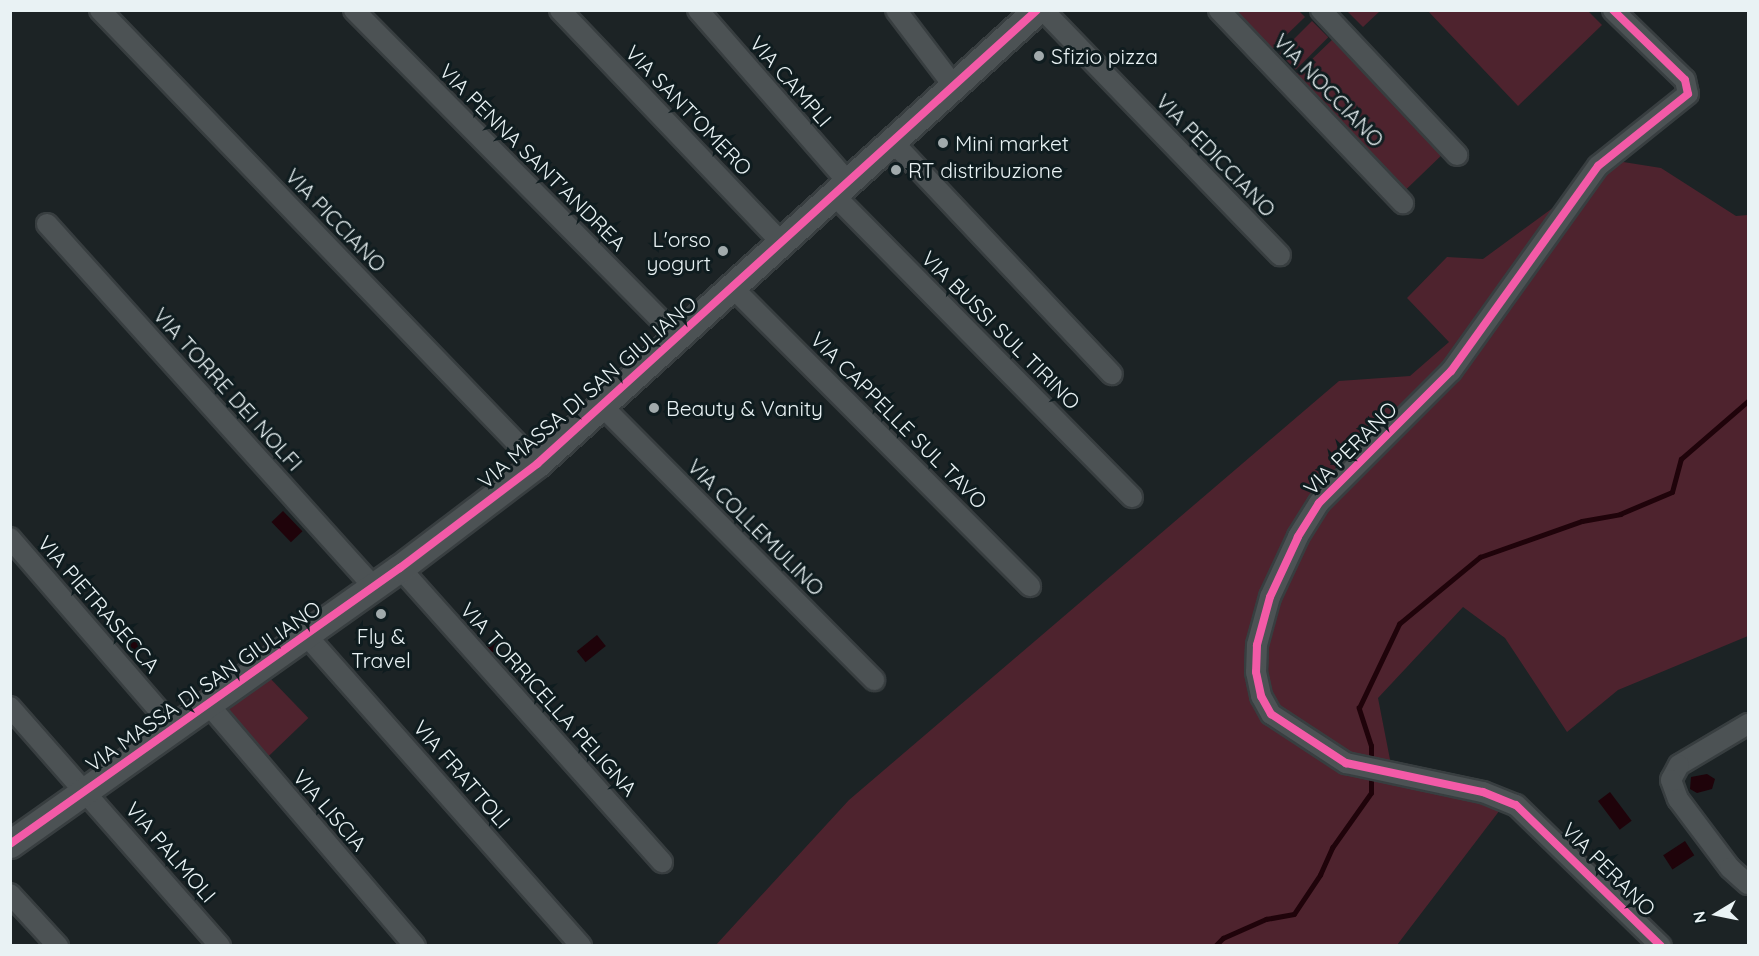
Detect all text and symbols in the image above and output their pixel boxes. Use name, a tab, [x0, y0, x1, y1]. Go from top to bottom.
street label: VIA NOCCIANO	[1269, 28, 1389, 152]
street label: VIA CAMPLI	[745, 30, 837, 132]
street label: VIA SANT'OMERO	[620, 40, 758, 180]
place label: Sfizio pizza	[1051, 43, 1158, 69]
marker: Sfizio pizza	[1032, 49, 1046, 63]
street label: VIA PENNA SANT'ANDREA	[434, 58, 632, 256]
street label: VIA PEDICCIANO	[1151, 88, 1281, 222]
place label: Mini market	[955, 130, 1069, 156]
marker: Mini market	[936, 136, 950, 150]
place label: RT distribuzione	[908, 157, 1063, 183]
street label: VIA PICCIANO	[280, 163, 392, 277]
marker: RT distribuzione	[889, 163, 903, 177]
place label: L'orso yogurt	[646, 226, 711, 276]
marker: L'orso yogurt	[716, 244, 730, 258]
street label: VIA BUSSI SUL TIRINO	[916, 245, 1086, 415]
street label: VIA MASSA DI SAN GIULIANO	[473, 290, 701, 494]
street label: VIA TORRE DEI NOLFI	[148, 302, 308, 476]
street label: VIA CAPPELLE SUL TAVO	[805, 326, 993, 514]
place label: Beauty & Vanity	[666, 395, 823, 421]
street label: VIA PERANO	[1298, 396, 1402, 500]
marker: Beauty & Vanity	[647, 401, 661, 415]
street label: VIA COLLEMULINO	[682, 453, 830, 601]
street label: VIA PIETRASECCA	[33, 530, 165, 678]
street label: VIA MASSA DI SAN GIULIANO	[81, 595, 325, 777]
street label: VIA TORRICELLA PELIGNA	[455, 597, 643, 801]
marker: Fly & Travel	[374, 607, 388, 621]
place label: Fly & Travel	[351, 623, 411, 673]
street label: VIA FRATTOLI	[408, 715, 516, 833]
street label: VIA LISCIA	[288, 764, 372, 856]
street label: VIA PALMOLI	[121, 797, 221, 907]
street label: VIA PERANO	[1557, 817, 1661, 921]
north arrow	[1687, 884, 1747, 944]
text: N	[1688, 910, 1710, 925]

